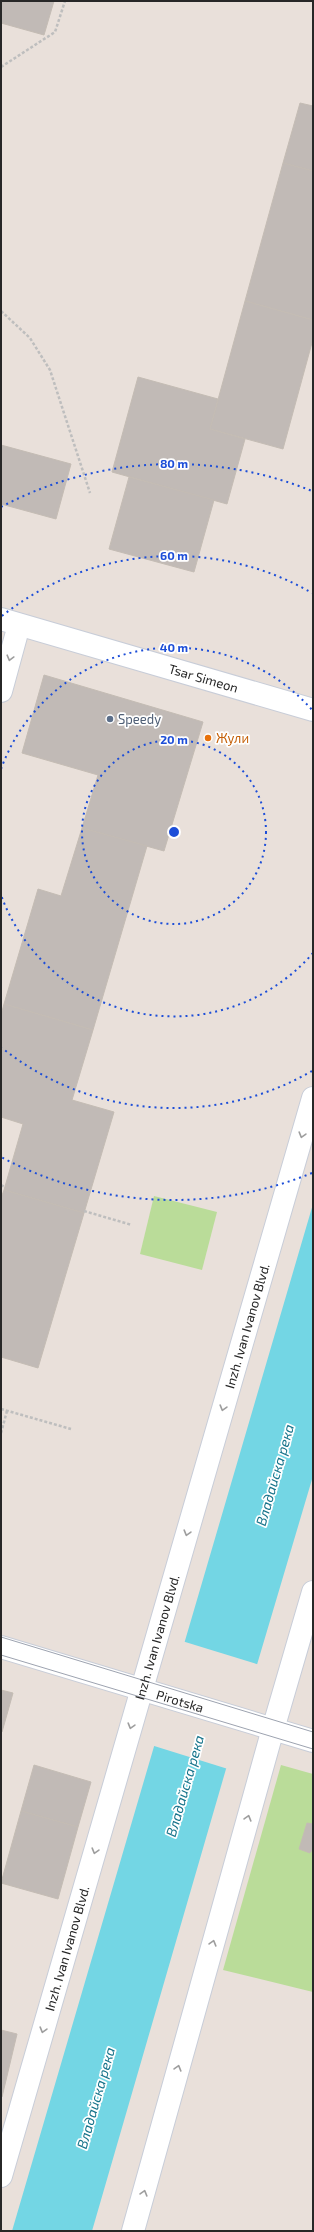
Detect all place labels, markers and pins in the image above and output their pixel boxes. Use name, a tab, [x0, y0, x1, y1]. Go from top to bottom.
place label: Speedy	[118, 711, 161, 727]
marker: Speedy	[105, 714, 115, 724]
place label: Жули	[216, 730, 249, 746]
marker: Жули	[203, 733, 213, 743]
centre of rings	[167, 825, 181, 839]

